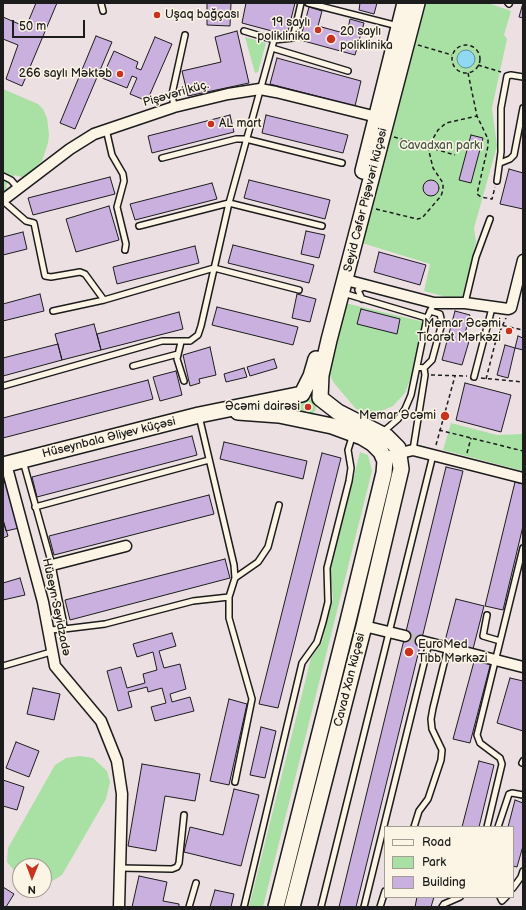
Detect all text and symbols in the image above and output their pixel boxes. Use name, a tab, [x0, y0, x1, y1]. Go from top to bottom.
place label: Uşaq bağçası	[165, 8, 239, 22]
marker: Uşaq bağçası	[152, 10, 162, 20]
scale bar	[14, 12, 87, 38]
place label: 19 saylı poliklinika	[257, 16, 310, 44]
text: 50 m	[19, 19, 46, 34]
marker: 19 saylı poliklinika	[313, 25, 323, 35]
place label: 20 saylı poliklinika	[340, 25, 393, 53]
marker: 20 saylı poliklinika	[325, 33, 337, 45]
place label: 266 saylı Məktəb	[19, 67, 112, 81]
marker: 266 saylı Məktəb	[115, 69, 125, 79]
street label: Pişəvəri küç.	[141, 78, 211, 110]
place label: AL mart	[219, 117, 261, 131]
marker: AL mart	[206, 119, 216, 129]
street label: Seyid Cəfər Pişəvəri küçəsi	[341, 127, 391, 273]
park label: Cavadxan parkı	[399, 139, 483, 153]
place label: Memar Əcəmi Ticarət Mərkəzi	[417, 317, 501, 345]
marker: Memar Əcəmi Ticarət Mərkəzi	[504, 326, 514, 336]
place label: Əcəmi dairəsi	[225, 400, 300, 414]
marker: Əcəmi dairəsi	[303, 402, 313, 412]
place label: Memar Əcəmi	[359, 409, 436, 423]
marker: Memar Əcəmi	[439, 410, 451, 422]
street label: Hüseynbala Əliyev küçəsi	[41, 414, 177, 462]
street label: Hüseyn Seyidzadə	[39, 557, 73, 657]
street label: Cavad Xan küçəsi	[331, 632, 369, 728]
place label: EuroMed Tibb Mərkəzi	[418, 638, 488, 666]
marker: EuroMed Tibb Mərkəzi	[403, 646, 415, 658]
legend	[384, 826, 514, 898]
text: Road	[422, 835, 451, 850]
text: Park	[422, 855, 446, 870]
north arrow	[12, 858, 52, 898]
text: Building	[422, 875, 466, 890]
text: N	[28, 883, 36, 896]

